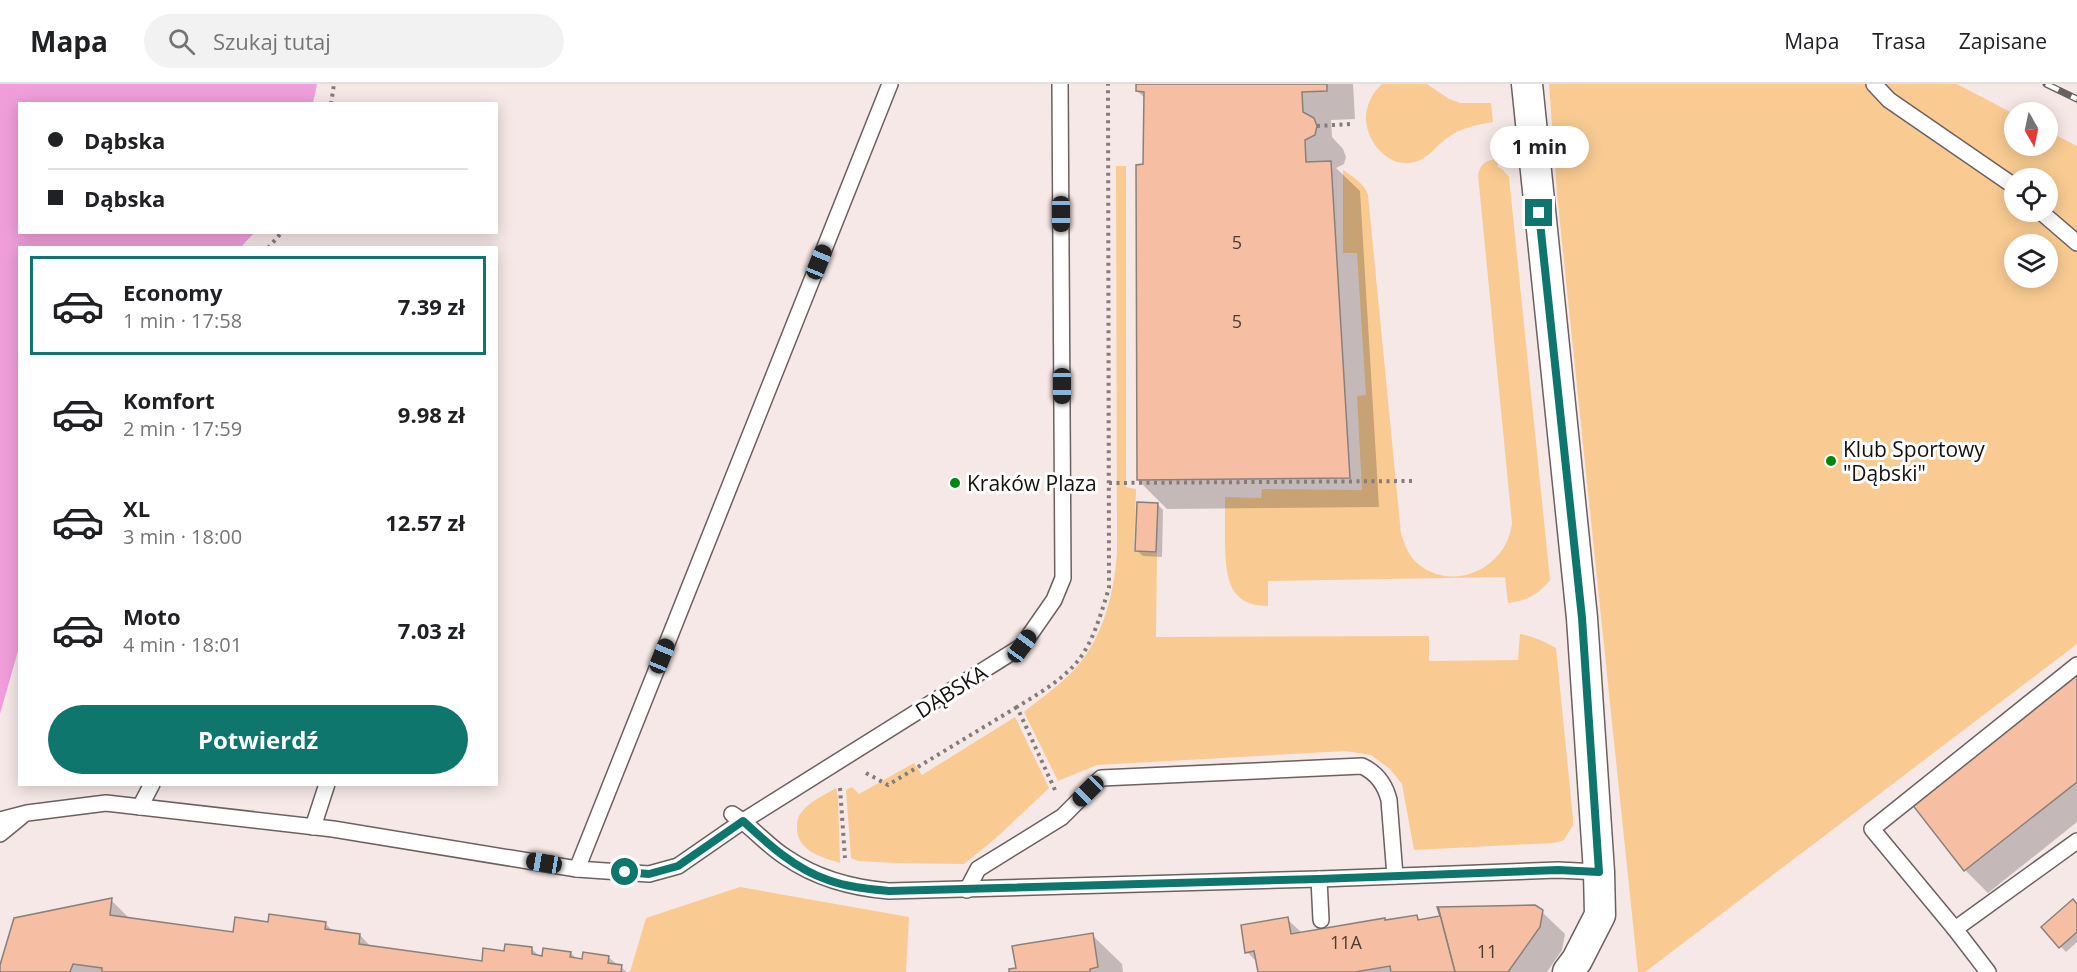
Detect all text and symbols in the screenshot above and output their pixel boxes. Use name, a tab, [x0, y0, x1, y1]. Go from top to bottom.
search box	[144, 14, 564, 68]
text: Mapa	[30, 22, 108, 60]
icon: search	[165, 25, 198, 58]
text: Szukaj tutaj	[213, 26, 331, 56]
text: Mapa	[1784, 27, 1839, 55]
text: Trasa	[1872, 27, 1926, 55]
text: Zapisane	[1959, 27, 2047, 55]
north arrow	[2004, 102, 2058, 156]
map controls	[2004, 102, 2058, 288]
text: Dąbska	[84, 125, 165, 155]
callout: 1 min	[1490, 126, 1588, 168]
text: 1 min	[1512, 133, 1567, 160]
button: locate	[2004, 168, 2058, 222]
text: Dąbska	[84, 183, 165, 213]
car	[1052, 196, 1070, 232]
route end	[1525, 199, 1552, 226]
house number: 5	[1232, 230, 1242, 254]
button: layers	[2004, 234, 2058, 288]
car	[804, 242, 834, 282]
text: Economy	[123, 277, 222, 307]
icon: car	[51, 279, 105, 333]
text: 7.39 zł	[398, 291, 465, 321]
text: 1 min · 17:58	[123, 307, 242, 334]
house number: 5	[1232, 309, 1242, 333]
car	[1053, 368, 1071, 404]
text: Komfort	[123, 385, 215, 415]
icon: car	[51, 387, 105, 441]
text: 9.98 zł	[398, 399, 465, 429]
text: 2 min · 17:59	[123, 415, 242, 442]
place label: Klub Sportowy "Dąbski"	[1843, 435, 1985, 487]
marker: Klub Sportowy "Dąbski"	[1824, 454, 1838, 468]
place label: Kraków Plaza	[967, 469, 1097, 497]
marker: Kraków Plaza	[948, 476, 962, 490]
text: XL	[123, 493, 150, 523]
icon: car	[51, 495, 105, 549]
text: 12.57 zł	[385, 507, 465, 537]
text: 3 min · 18:00	[123, 523, 242, 550]
text: Moto	[123, 601, 181, 631]
icon: car	[51, 603, 105, 657]
text: 7.03 zł	[398, 615, 465, 645]
car	[1004, 626, 1040, 666]
text: 4 min · 18:01	[123, 631, 242, 658]
car	[647, 636, 677, 676]
street label: DĄBSKA	[910, 658, 993, 724]
button: Potwierdź	[48, 705, 468, 774]
car	[1069, 772, 1107, 810]
car	[525, 851, 563, 875]
route start	[611, 858, 638, 885]
house number: 11A	[1330, 930, 1363, 954]
house number: 11	[1477, 939, 1497, 963]

